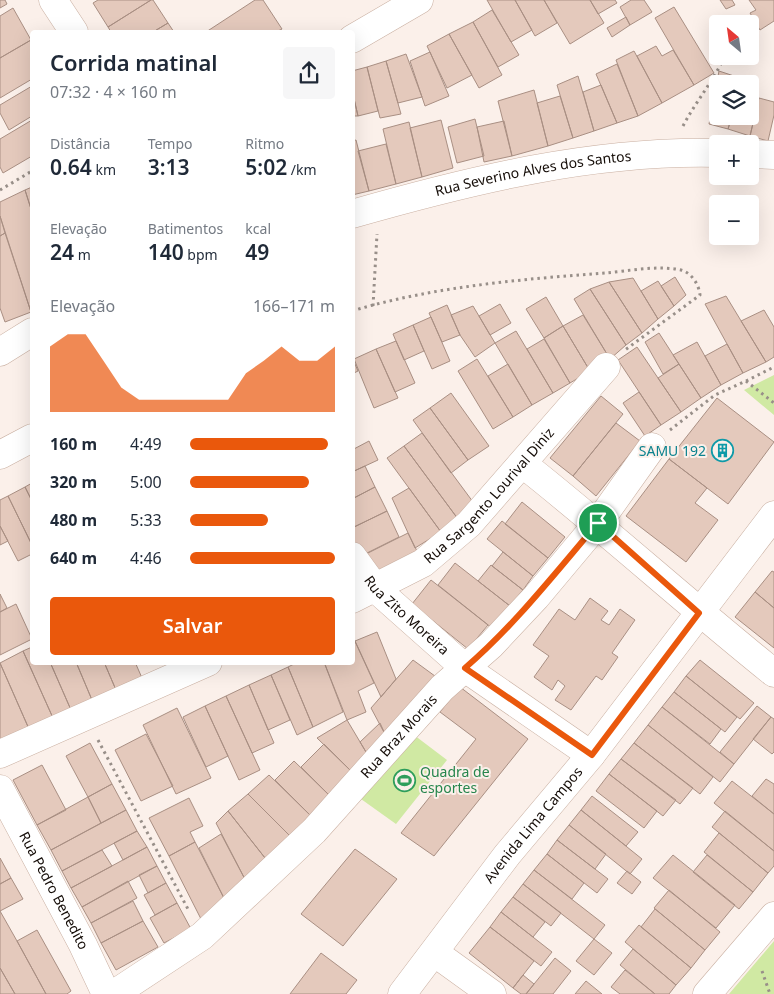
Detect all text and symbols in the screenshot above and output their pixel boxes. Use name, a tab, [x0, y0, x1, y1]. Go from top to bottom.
north arrow	[709, 15, 759, 65]
map controls	[709, 15, 759, 245]
text: Corrida matinal	[50, 47, 218, 77]
button: share	[283, 47, 335, 99]
button: layers	[709, 75, 759, 125]
text: 07:32 · 4 × 160 m	[50, 81, 177, 103]
text: Distância	[50, 134, 110, 153]
text: Tempo	[148, 134, 193, 153]
text: Ritmo	[245, 134, 284, 153]
button: +	[709, 135, 759, 185]
street label: Rua Severino Alves dos Santos	[433, 146, 632, 200]
text: 0.64	[50, 153, 92, 181]
text: 3:13	[148, 153, 190, 181]
text: 5:02	[245, 153, 287, 181]
text: km	[92, 160, 116, 179]
text: /km	[287, 160, 317, 179]
button: −	[709, 195, 759, 245]
text: Elevação	[50, 219, 107, 238]
text: Batimentos	[148, 219, 223, 238]
text: kcal	[245, 219, 271, 238]
text: 24	[50, 238, 74, 266]
text: 140	[148, 238, 184, 266]
text: 49	[245, 238, 269, 266]
text: m	[74, 245, 91, 264]
text: bpm	[184, 245, 218, 264]
text: Elevação	[50, 295, 115, 317]
text: 166–171 m	[253, 295, 335, 317]
street label: Rua Sargento Lourival Diniz	[419, 423, 558, 567]
text: 160 m	[50, 433, 97, 455]
text: 4:49	[130, 433, 162, 455]
building icon: SAMU 192	[710, 439, 734, 463]
place label: SAMU 192	[639, 441, 706, 460]
text: 320 m	[50, 471, 97, 493]
text: 5:00	[130, 471, 162, 493]
pin	[577, 502, 619, 544]
text: 480 m	[50, 509, 97, 531]
text: 5:33	[130, 509, 162, 531]
icon: arrive	[584, 509, 612, 537]
text: 640 m	[50, 547, 97, 569]
text: 4:46	[130, 547, 162, 569]
street label: Rua Zito Moreira	[360, 571, 454, 659]
button: Salvar	[50, 597, 335, 655]
street label: Rua Braz Morais	[356, 690, 441, 782]
place label: Quadra de esportes	[420, 762, 490, 797]
street label: Avenida Lima Campos	[479, 762, 586, 887]
sports icon: Quadra de esportes	[392, 768, 416, 792]
street label: Rua Pedro Benedito	[15, 828, 94, 953]

